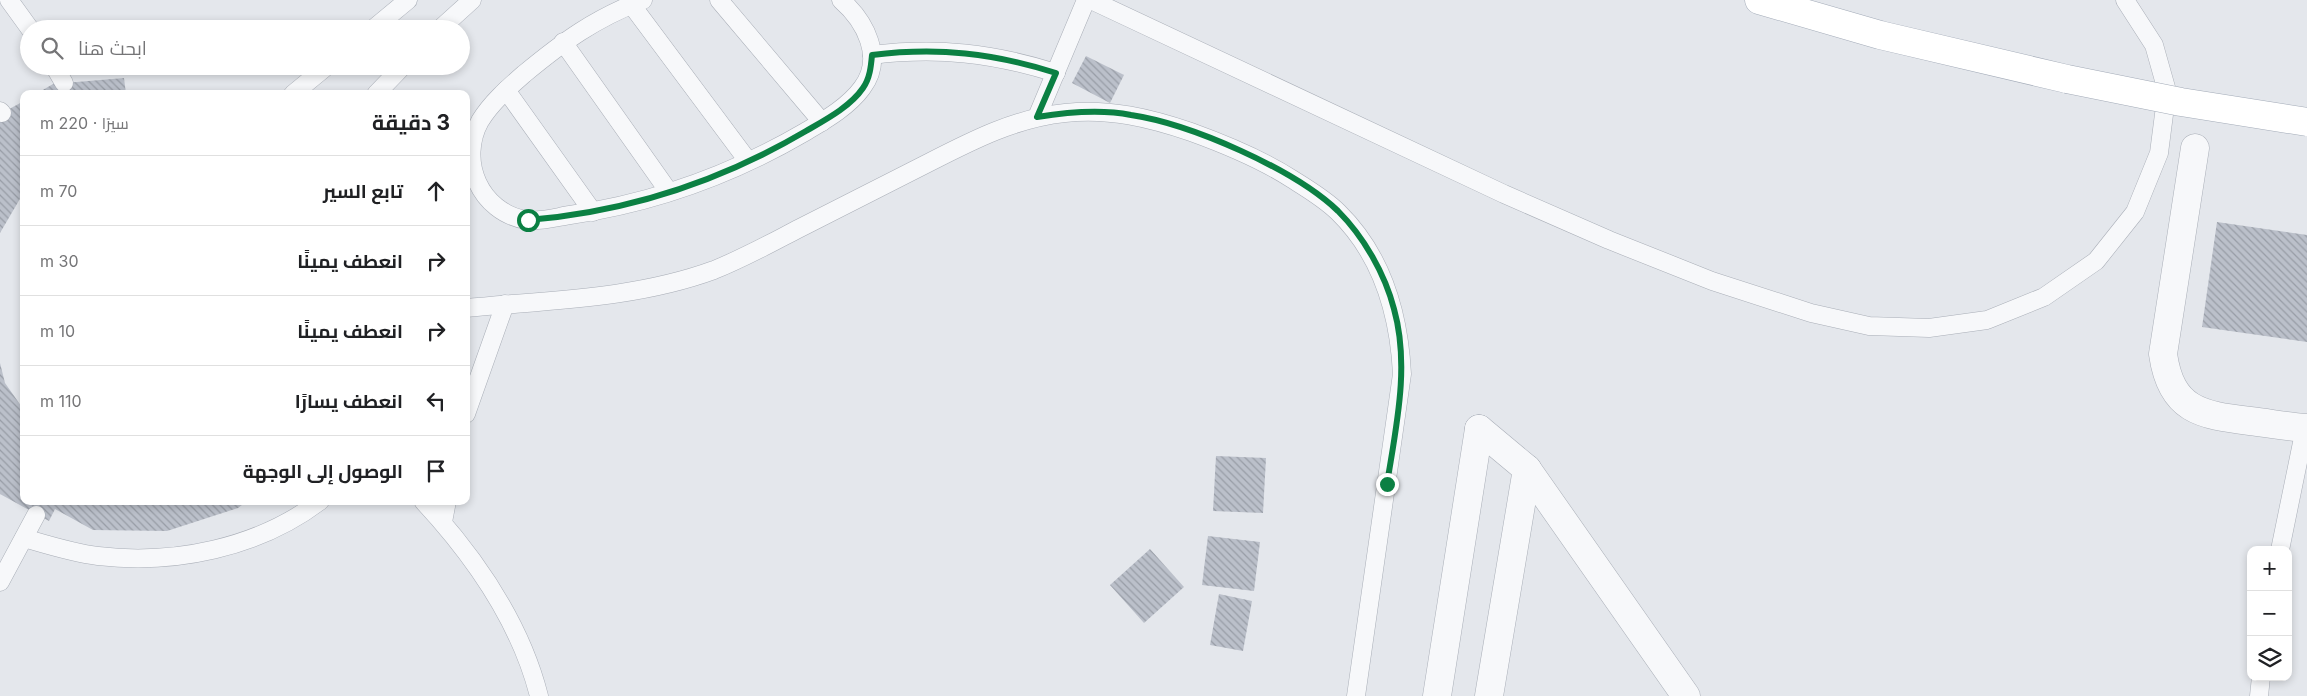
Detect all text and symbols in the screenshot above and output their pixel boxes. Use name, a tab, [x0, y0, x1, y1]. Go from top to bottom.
search box	[20, 20, 470, 75]
icon: search	[38, 34, 66, 62]
text: ابحث هنا	[78, 37, 147, 60]
text: 3 دقيقة	[372, 110, 450, 135]
text: سيرًا · 220 m	[40, 113, 129, 133]
icon: ahead	[422, 177, 450, 205]
text: تابع السير	[323, 180, 403, 203]
text: 70 m	[40, 181, 77, 201]
route start	[517, 209, 540, 232]
icon: right	[422, 247, 450, 275]
text: انعطف يمينًا	[297, 250, 403, 273]
text: 30 m	[40, 251, 79, 271]
icon: right	[422, 317, 450, 345]
text: انعطف يمينًا	[297, 320, 403, 343]
text: 10 m	[40, 321, 75, 341]
icon: left	[422, 387, 450, 415]
text: انعطف يسارًا	[295, 390, 403, 413]
text: 110 m	[40, 391, 82, 411]
icon: arrive	[422, 457, 450, 485]
text: الوصول إلى الوجهة	[243, 460, 403, 483]
route end	[1376, 473, 1399, 496]
map controls	[2247, 546, 2292, 681]
button: +	[2247, 546, 2292, 591]
button: −	[2247, 591, 2292, 636]
button: layers	[2247, 636, 2292, 681]

